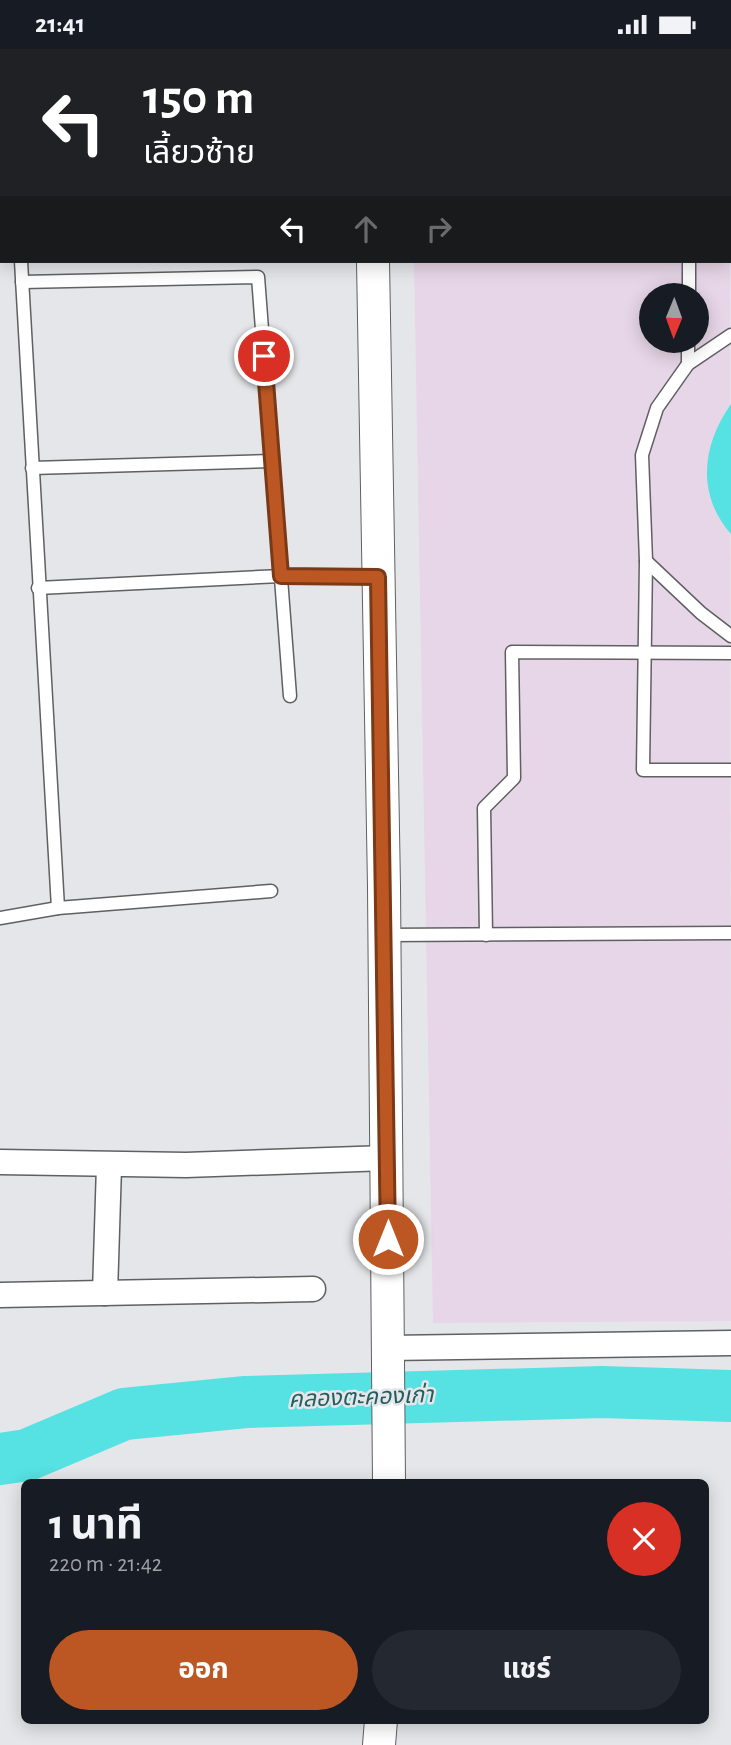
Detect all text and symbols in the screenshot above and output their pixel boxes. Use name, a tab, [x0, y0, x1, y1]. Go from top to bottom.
text: 21:41	[35, 11, 85, 37]
text: 150 m	[143, 74, 254, 123]
icon: left	[28, 77, 119, 168]
text: เลี้ยวซ้าย	[143, 137, 255, 169]
icon: left	[274, 210, 312, 248]
icon: ahead	[347, 210, 385, 248]
icon: right	[420, 210, 458, 248]
north arrow	[639, 283, 709, 353]
map controls	[639, 283, 709, 353]
pin	[234, 326, 294, 386]
icon: arrive	[245, 337, 283, 375]
position arrow	[351, 1202, 425, 1276]
water label: คลองตะคองเก่า	[288, 1382, 435, 1412]
button: close	[607, 1502, 681, 1576]
text: 1 นาที	[49, 1504, 143, 1546]
text: 220 m · 21:42	[49, 1553, 162, 1576]
button: ออก	[49, 1630, 358, 1710]
button: แชร์	[372, 1630, 681, 1710]

